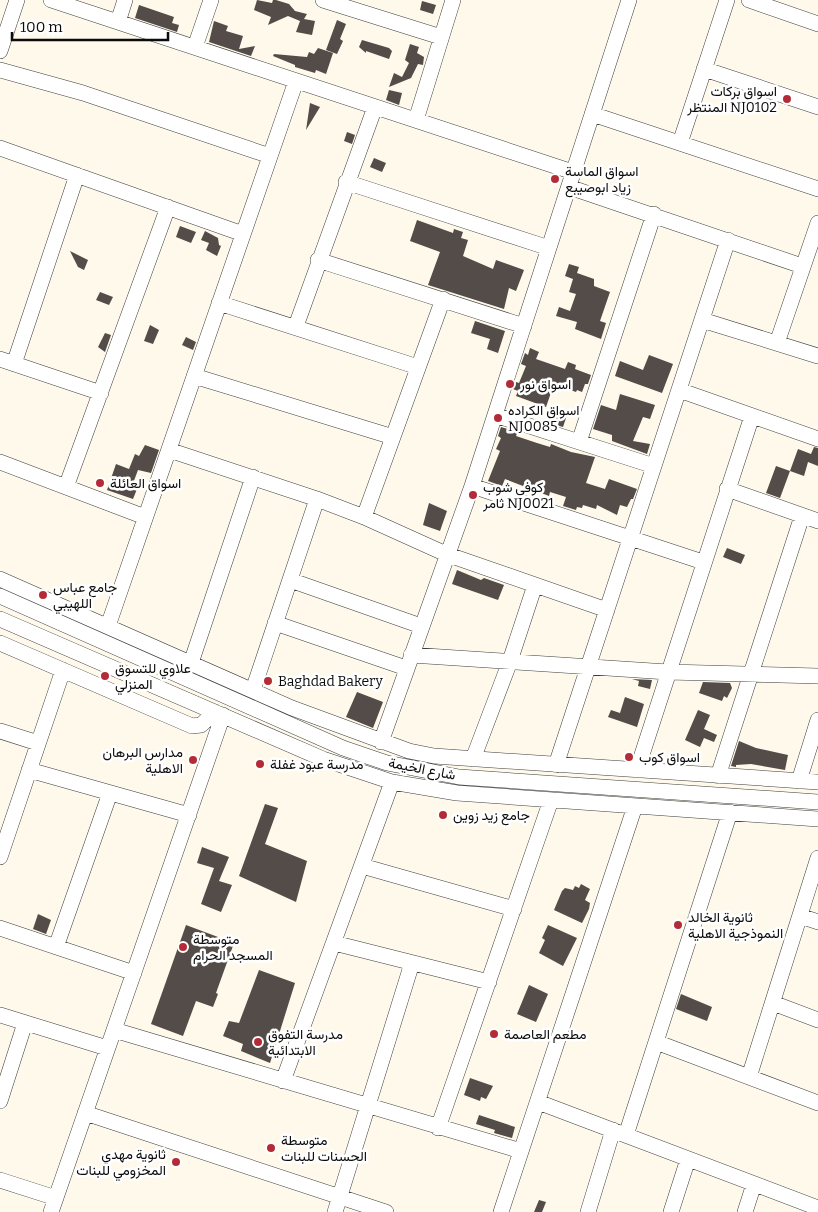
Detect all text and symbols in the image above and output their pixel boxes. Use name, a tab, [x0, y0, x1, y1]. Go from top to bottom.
scale bar	[12, 10, 169, 42]
text: 100 m	[20, 18, 63, 36]
place label: اسواق بركات المنتظر NJ0102	[686, 83, 777, 116]
marker: اسواق بركات المنتظر NJ0102	[781, 93, 793, 105]
place label: اسواق الماسة زياد ابوصيبع	[565, 163, 639, 198]
marker: اسواق الماسة زياد ابوصيبع	[549, 173, 561, 185]
place label: اسواق نور	[519, 376, 571, 393]
marker: اسواق نور	[504, 378, 516, 390]
place label: اسواق الكراده NJ0085	[508, 402, 580, 435]
marker: اسواق الكراده NJ0085	[492, 412, 504, 424]
place label: اسواق العائلة	[110, 475, 181, 492]
marker: اسواق العائلة	[94, 477, 106, 489]
place label: كوفي شوب ثامر NJ0021	[482, 479, 554, 512]
marker: كوفي شوب ثامر NJ0021	[467, 489, 479, 501]
place label: جامع عباس اللهيبي	[53, 579, 117, 615]
marker: جامع عباس اللهيبي	[37, 589, 49, 601]
place label: علاوي للتسوق المنزلي	[115, 660, 191, 696]
marker: علاوي للتسوق المنزلي	[99, 670, 111, 682]
place label: Baghdad Bakery	[278, 673, 383, 690]
marker: Baghdad Bakery	[262, 675, 274, 687]
place label: مدارس البرهان الاهلية	[102, 744, 183, 777]
place label: اسواق كوب	[639, 749, 700, 766]
marker: اسواق كوب	[623, 751, 635, 763]
marker: مدارس البرهان الاهلية	[187, 754, 199, 766]
street label: شارع الخيمة	[387, 754, 457, 786]
place label: مدرسة عبود غفلة	[270, 756, 364, 773]
marker: مدرسة عبود غفلة	[254, 758, 266, 770]
place label: جامع زيد زوين	[453, 807, 530, 826]
marker: جامع زيد زوين	[437, 809, 449, 821]
place label: ثانوية الخالد النموذجية الاهلية	[688, 909, 783, 942]
marker: ثانوية الخالد النموذجية الاهلية	[672, 919, 684, 931]
place label: متوسطة المسجد الحرام	[193, 931, 273, 964]
marker: متوسطة المسجد الحرام	[177, 941, 189, 953]
place label: مدرسة التفوق الابتدائية	[268, 1026, 343, 1059]
place label: مطعم العاصمة	[504, 1026, 587, 1043]
marker: مطعم العاصمة	[488, 1028, 500, 1040]
marker: مدرسة التفوق الابتدائية	[252, 1036, 264, 1048]
place label: متوسطة الحسنات للبنات	[281, 1132, 367, 1165]
marker: متوسطة الحسنات للبنات	[265, 1142, 277, 1154]
place label: ثانوية مهدي المخزومي للبنات	[76, 1146, 166, 1182]
marker: ثانوية مهدي المخزومي للبنات	[170, 1156, 182, 1168]

